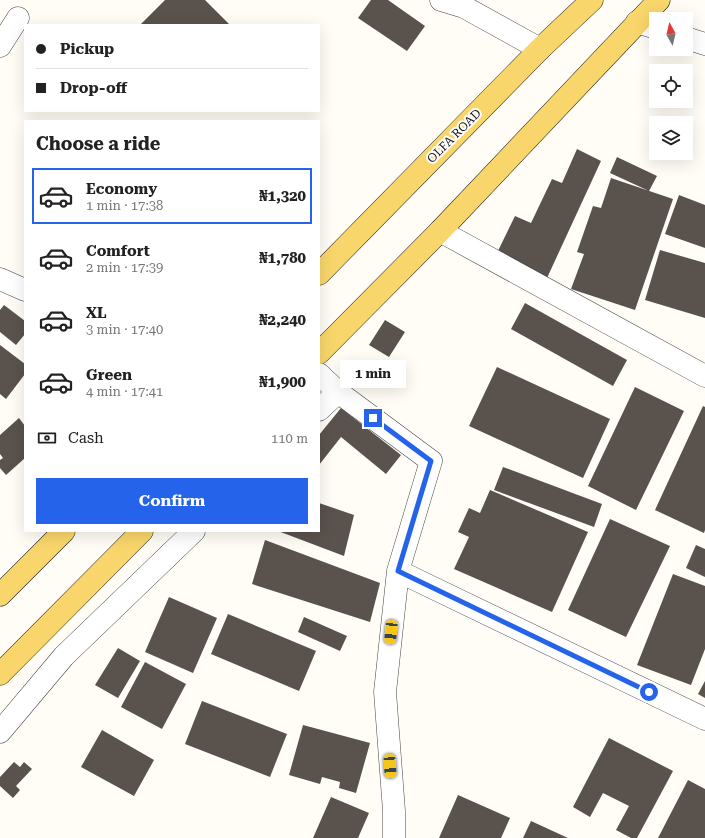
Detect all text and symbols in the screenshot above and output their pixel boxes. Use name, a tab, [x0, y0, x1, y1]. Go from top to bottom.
north arrow	[649, 12, 693, 56]
map controls	[649, 12, 693, 160]
text: Pickup	[60, 40, 114, 58]
button: locate	[649, 64, 693, 108]
text: Drop-off	[60, 79, 127, 97]
street label: OLFA ROAD	[424, 106, 484, 166]
button: layers	[649, 116, 693, 160]
text: Choose a ride	[36, 133, 160, 154]
icon: car	[38, 178, 74, 214]
text: Economy	[86, 180, 157, 198]
text: ₦1,320	[259, 187, 306, 205]
text: 1 min · 17:38	[86, 198, 163, 213]
icon: car	[38, 240, 74, 276]
text: Comfort	[86, 242, 150, 260]
text: ₦1,780	[259, 249, 306, 267]
text: 2 min · 17:39	[86, 260, 163, 275]
icon: car	[38, 302, 74, 338]
text: XL	[86, 304, 107, 322]
text: ₦2,240	[259, 311, 306, 329]
text: 3 min · 17:40	[86, 322, 163, 337]
callout: 1 min	[340, 360, 406, 388]
icon: car	[38, 364, 74, 400]
text: Green	[86, 366, 132, 384]
text: 1 min	[355, 366, 391, 381]
text: ₦1,900	[259, 373, 306, 391]
text: 4 min · 17:41	[86, 384, 163, 399]
route end	[364, 409, 382, 427]
icon: cash	[36, 427, 58, 449]
text: Cash	[68, 429, 104, 447]
text: 110 m	[271, 431, 308, 446]
button: Confirm	[36, 478, 308, 524]
car	[384, 619, 398, 645]
route start	[640, 683, 658, 701]
car	[383, 754, 397, 778]

